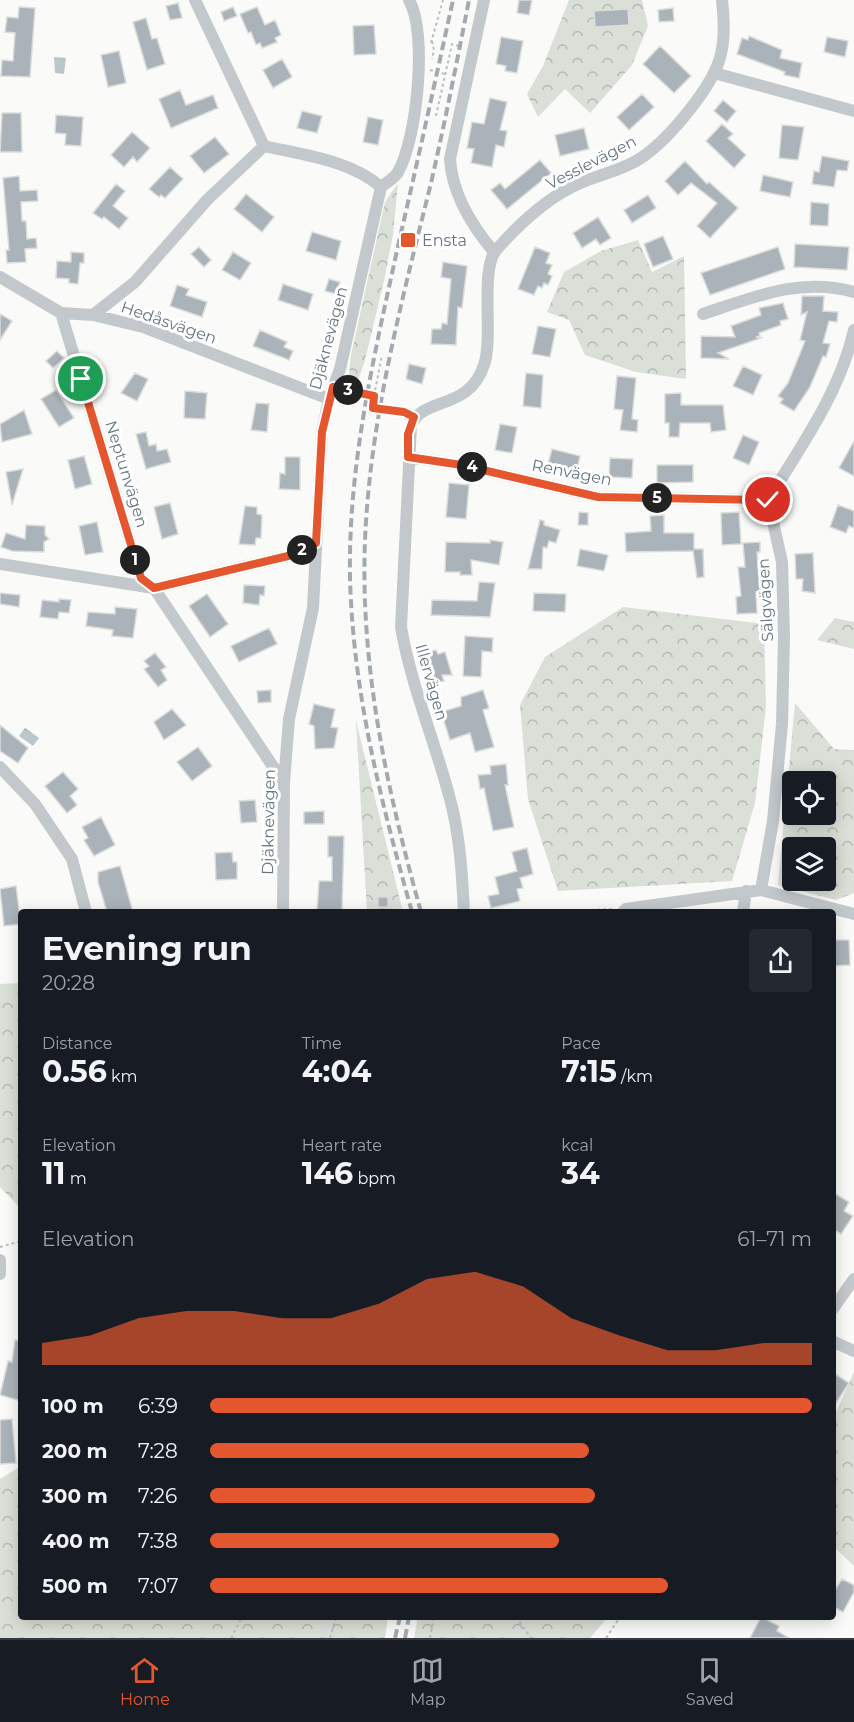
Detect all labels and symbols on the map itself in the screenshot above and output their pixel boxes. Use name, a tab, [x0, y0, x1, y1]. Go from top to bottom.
street label: Vesslevägen	[543, 132, 639, 193]
marker: Ensta	[399, 231, 417, 249]
place label: Ensta	[422, 231, 467, 250]
street label: Djäknevägen	[306, 284, 351, 392]
street label: Hedåsvägen	[119, 297, 219, 348]
pin	[55, 353, 106, 404]
pin: 3	[333, 375, 363, 405]
street label: Neptunvägen	[101, 418, 152, 530]
pin: 4	[457, 452, 487, 482]
street label: Renvägen	[530, 455, 614, 490]
pin	[742, 474, 793, 525]
pin: 5	[642, 483, 672, 513]
pin: 2	[287, 535, 317, 565]
pin: 1	[120, 545, 150, 575]
street label: Sälgvägen	[754, 558, 777, 642]
street label: Illervägen	[411, 642, 452, 723]
street label: Djäknevägen	[258, 769, 279, 875]

